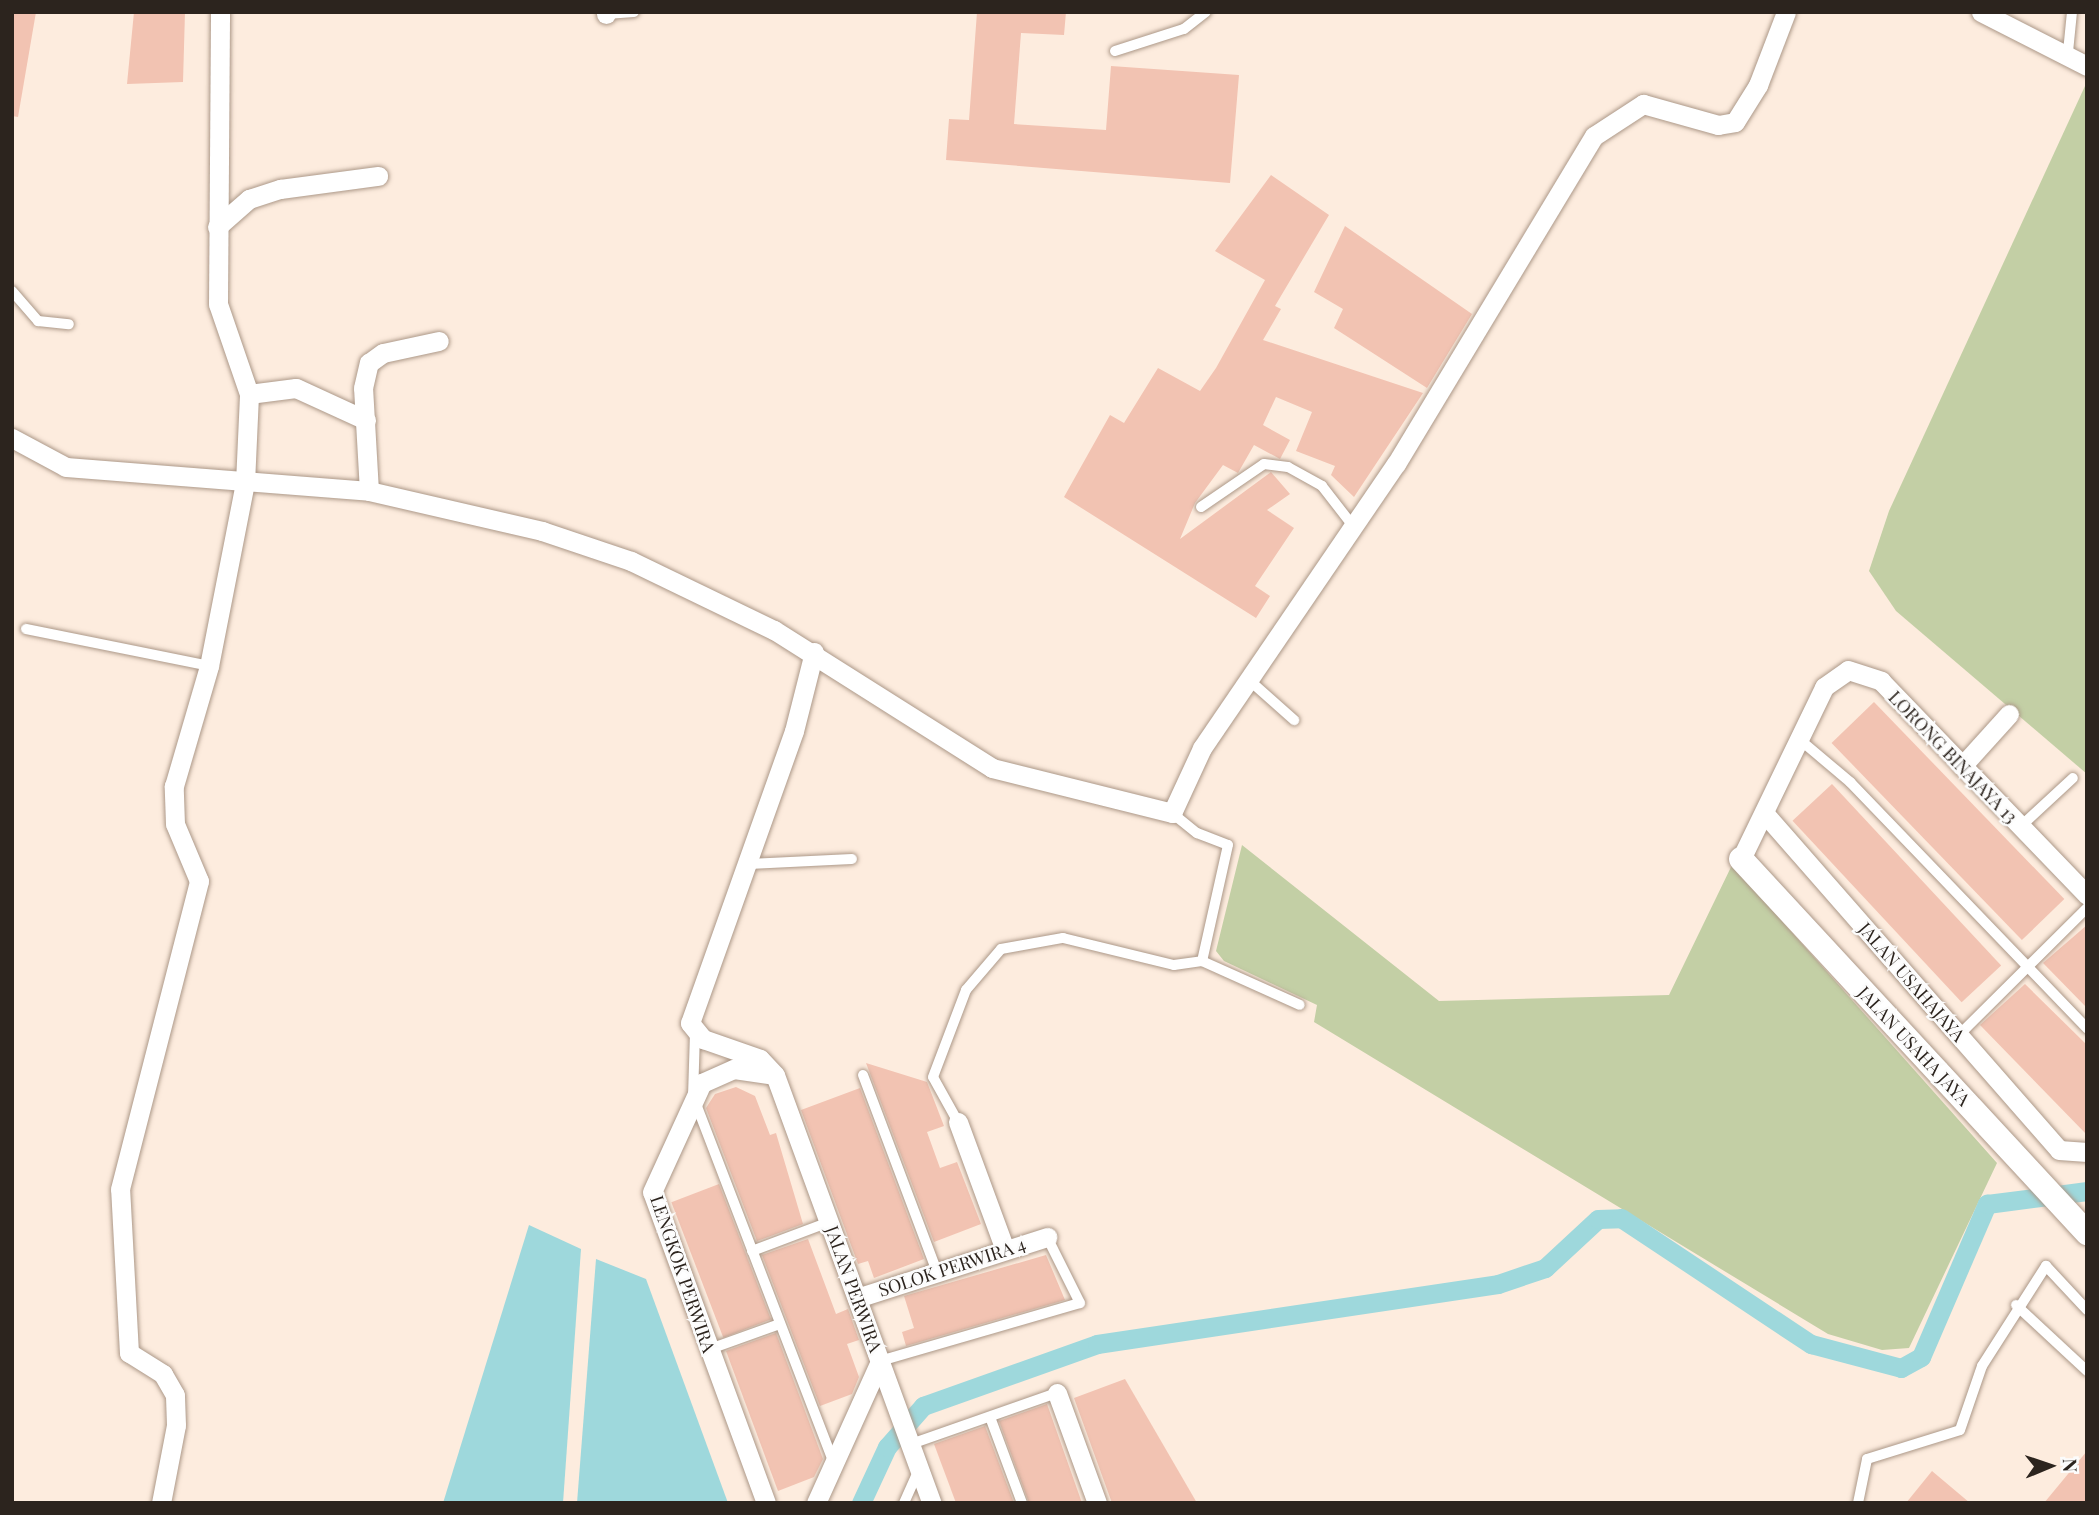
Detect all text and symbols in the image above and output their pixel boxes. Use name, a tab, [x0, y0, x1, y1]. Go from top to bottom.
street label: LORONG BINAJAYA 13	[1884, 686, 2022, 828]
street label: JALAN USAHAJAYA	[1854, 918, 1970, 1046]
street label: JALAN USAHA JAYA	[1853, 982, 1975, 1110]
street label: LENGKOK PERWIRA	[646, 1193, 720, 1355]
street label: JALAN PERWIRA	[821, 1223, 887, 1355]
street label: SOLOK PERWIRA 4	[875, 1233, 1029, 1301]
north arrow	[2015, 1431, 2085, 1501]
text: N	[2058, 1458, 2084, 1473]

